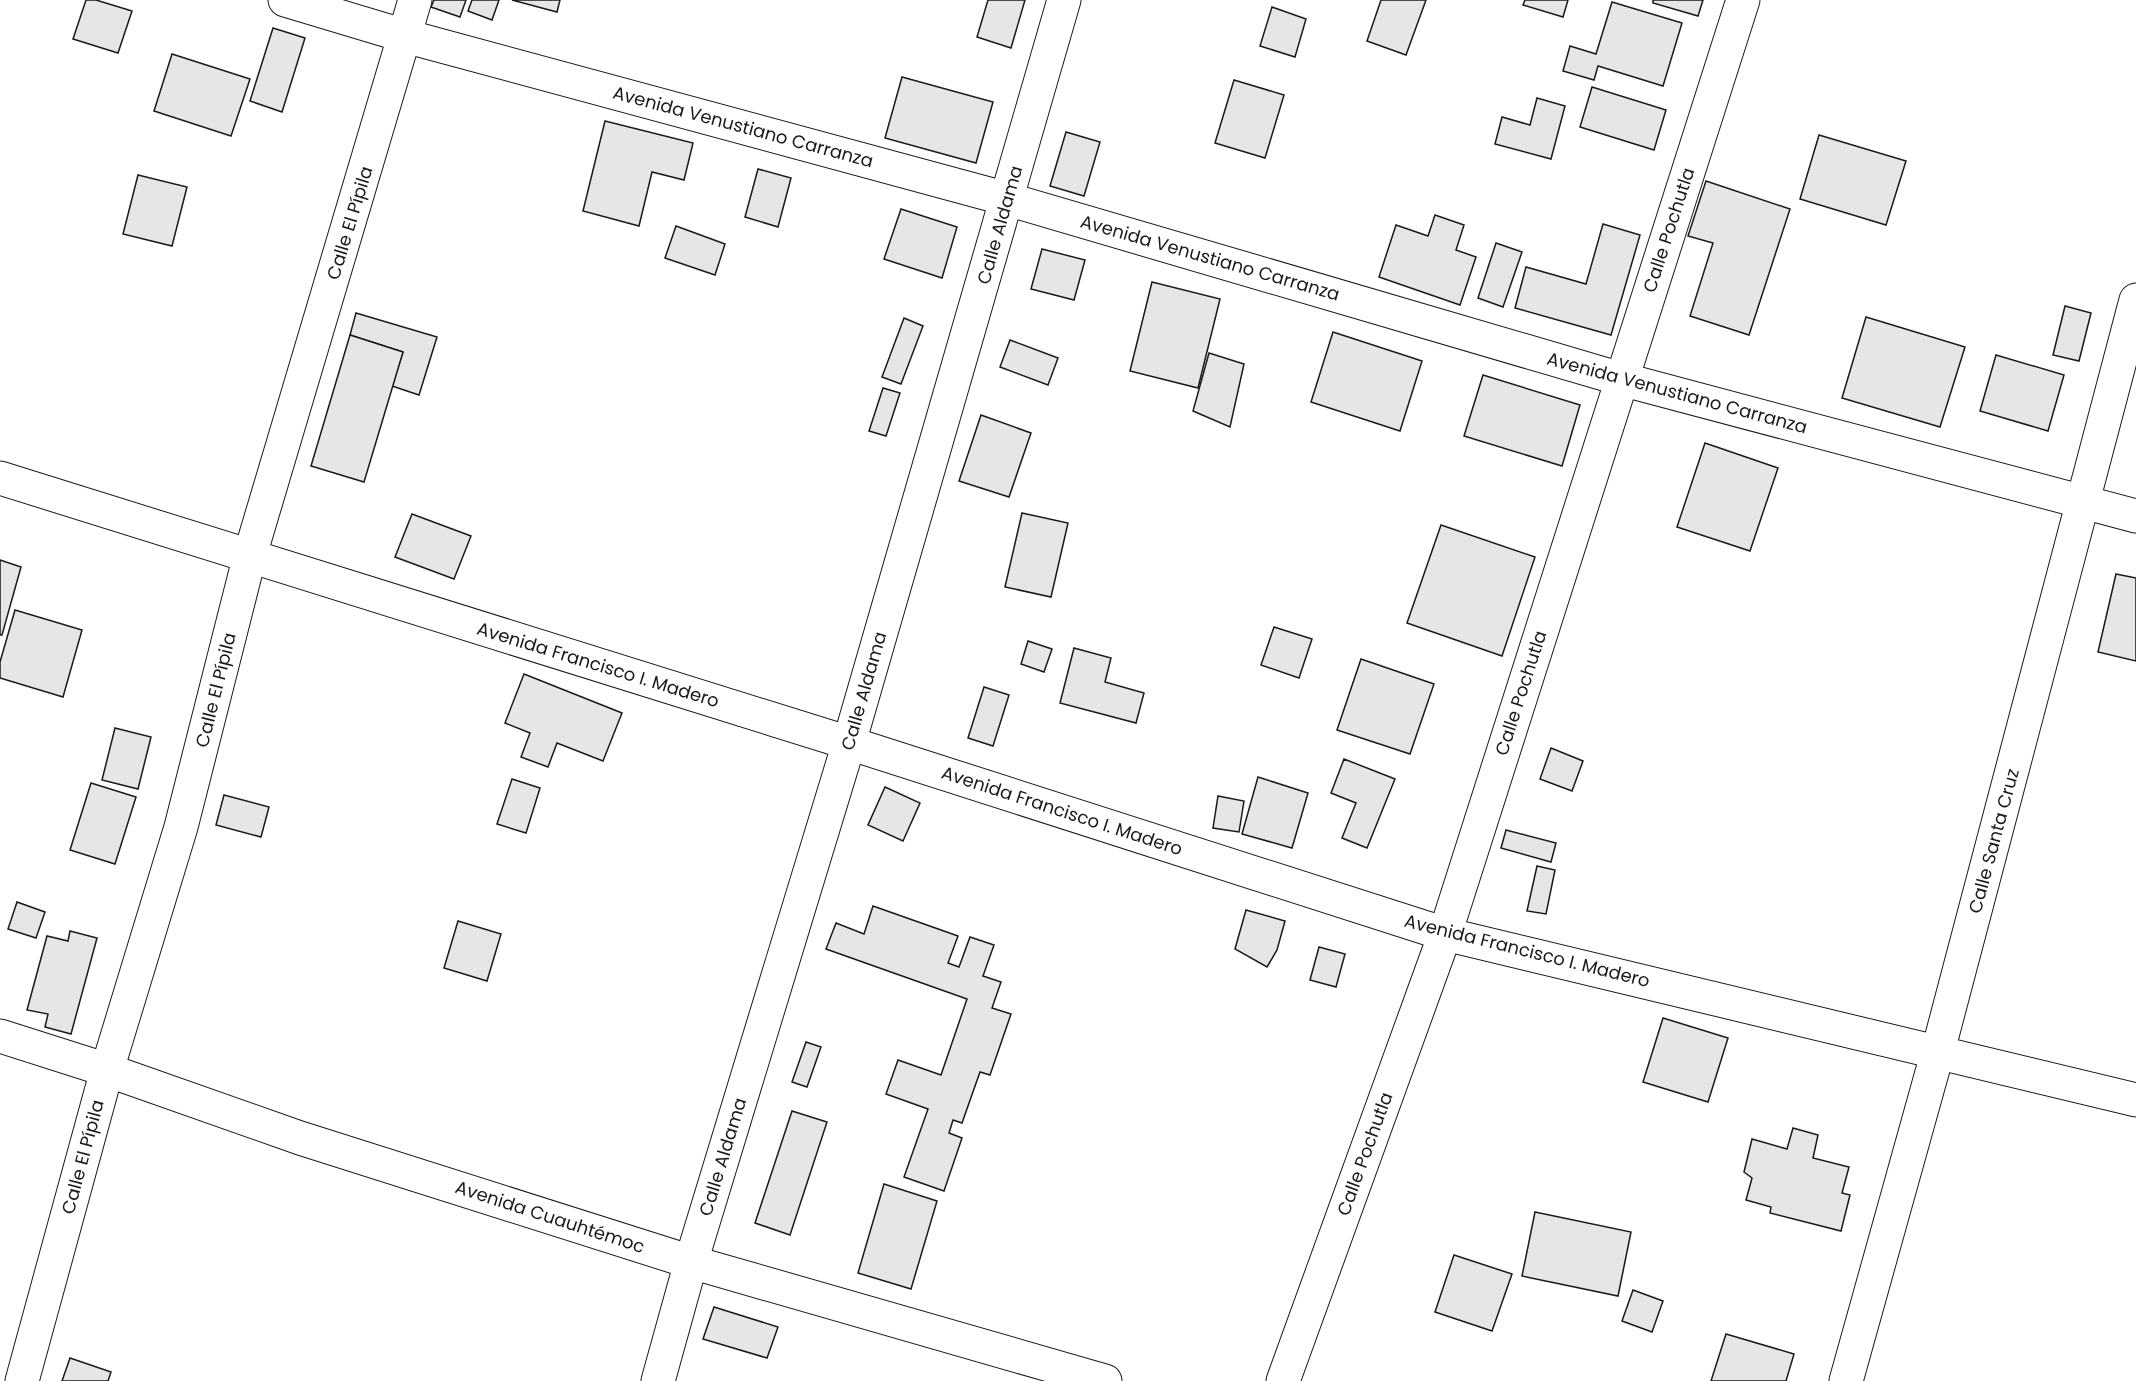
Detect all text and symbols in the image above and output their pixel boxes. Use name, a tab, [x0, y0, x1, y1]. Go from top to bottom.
street label: Avenida Venustiano Carranza	[610, 80, 876, 173]
street label: Calle El Pípila	[320, 163, 379, 283]
street label: Calle Aldama	[971, 163, 1028, 287]
street label: Calle Pochutla	[1637, 164, 1700, 296]
street label: Avenida Venustiano Carranza	[1078, 208, 1343, 307]
street label: Avenida Venustiano Carranza	[1544, 346, 1810, 439]
street label: Avenida Francisco I. Madero	[474, 616, 722, 713]
street label: Calle Pochutla	[1489, 627, 1552, 759]
street label: Calle Aldama	[835, 629, 892, 753]
street label: Calle El Pípila	[189, 630, 242, 750]
street label: Avenida Francisco I. Madero	[938, 760, 1186, 861]
street label: Calle Santa Cruz	[1962, 766, 2025, 916]
street label: Avenida Francisco I. Madero	[1402, 908, 1653, 993]
street label: Calle Pochutla	[1331, 1088, 1398, 1219]
street label: Calle Aldama	[693, 1095, 752, 1219]
street label: Calle El Pípila	[55, 1097, 110, 1217]
street label: Avenida Cuauhtémoc	[452, 1174, 648, 1259]

